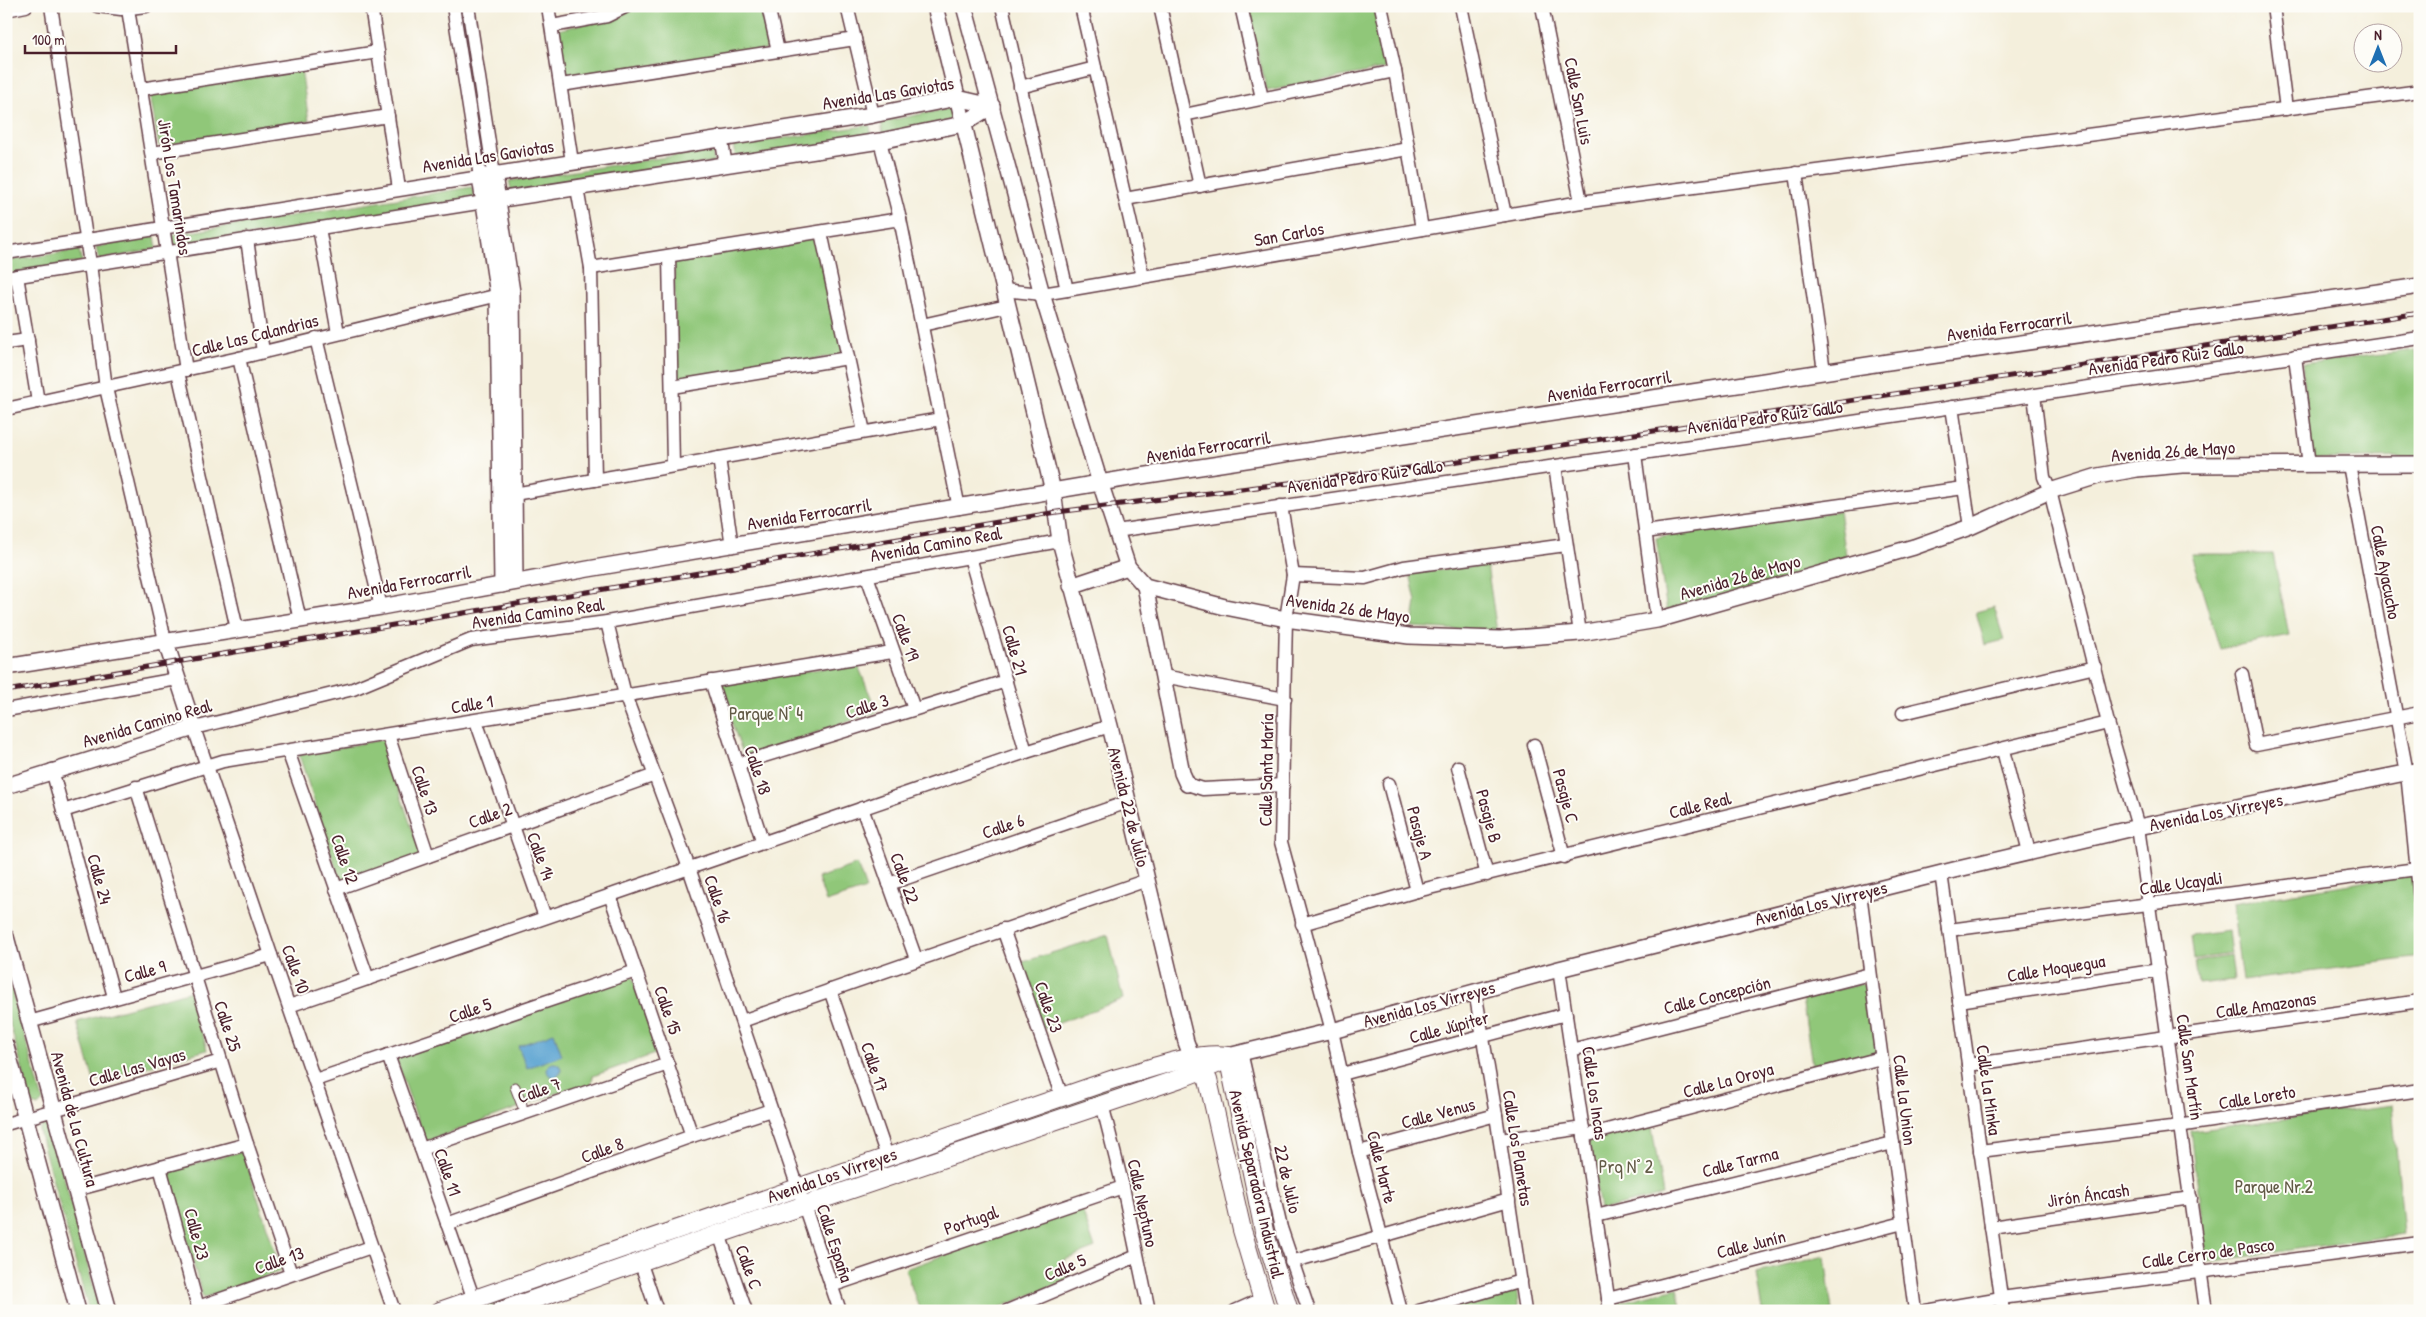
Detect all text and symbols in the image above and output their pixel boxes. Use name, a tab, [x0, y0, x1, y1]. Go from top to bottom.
scale bar	[25, 22, 176, 54]
north arrow	[2354, 22, 2404, 72]
text: N	[2374, 25, 2382, 44]
text: 100 m	[32, 29, 65, 50]
street label: Calle San Luis	[1558, 55, 1600, 147]
street label: Avenida Las Gaviotas	[821, 70, 956, 116]
street label: Jirón Los Tamarindos	[152, 117, 198, 257]
street label: Avenida Las Gaviotas	[421, 133, 556, 179]
street label: San Carlos	[1252, 216, 1326, 252]
street label: Avenida Ferrocarril	[1945, 305, 2073, 347]
street label: Calle Las Calandrias	[189, 307, 321, 363]
street label: Avenida Pedro Ruiz Gallo	[2087, 335, 2245, 381]
street label: Avenida Ferrocarril	[1545, 364, 1673, 408]
street label: Avenida Pedro Ruiz Gallo	[1686, 394, 1844, 440]
street label: Avenida Ferrocarril	[1144, 425, 1272, 469]
street label: Avenida 26 de Mayo	[2110, 434, 2236, 468]
street label: Avenida Pedro Ruiz Gallo	[1286, 453, 1444, 499]
street label: Avenida Ferrocarril	[745, 492, 873, 536]
street label: Avenida Camino Real	[868, 520, 1004, 568]
street label: Calle Ayacucho	[2365, 523, 2407, 621]
street label: Avenida 26 de Mayo	[1677, 548, 1803, 606]
street label: Avenida Ferrocarril	[345, 559, 473, 605]
street label: Avenida 26 de Mayo	[1285, 587, 1411, 629]
street label: Avenida Camino Real	[470, 591, 606, 635]
street label: Calle 19	[886, 610, 926, 665]
street label: Calle 21	[996, 622, 1034, 678]
street label: Calle 3	[842, 687, 892, 725]
street label: Calle 1	[449, 688, 495, 720]
street label: Avenida Camino Real	[79, 693, 215, 753]
park label: Parque N° 4	[729, 701, 803, 726]
street label: Calle Santa María	[1253, 713, 1279, 827]
street label: Calle 18	[738, 742, 778, 798]
street label: Avenida 22 de Julio	[1102, 744, 1156, 870]
street label: Calle 13	[405, 762, 445, 818]
street label: Pasaje C	[1547, 766, 1585, 826]
street label: Calle Real	[1666, 785, 1734, 825]
street label: Pasaje B	[1470, 787, 1508, 845]
street label: Avenida Los Virreyes	[2147, 787, 2285, 837]
street label: Calle 2	[465, 795, 516, 834]
street label: Pasaje A	[1401, 804, 1439, 863]
street label: Calle 6	[979, 807, 1027, 845]
street label: Calle 14	[521, 829, 561, 884]
street label: Calle 12	[325, 831, 365, 888]
street label: Calle 22	[884, 849, 926, 908]
street label: Calle 24	[81, 851, 119, 907]
street label: Calle Ucayali	[2138, 865, 2224, 901]
street label: Calle 16	[698, 871, 738, 927]
street label: Avenida Los Virreyes	[1752, 874, 1890, 932]
street label: Calle 10	[276, 941, 316, 997]
street label: Calle Moquegua	[2005, 948, 2107, 988]
street label: Calle 9	[121, 953, 169, 989]
street label: Calle Concepción	[1661, 970, 1773, 1020]
street label: Avenida Los Virreyes	[1360, 974, 1498, 1034]
street label: Calle 23	[1029, 978, 1069, 1036]
street label: Calle 15	[648, 982, 688, 1038]
street label: Calle Amazonas	[2214, 986, 2318, 1024]
street label: Calle 5	[445, 991, 495, 1029]
street label: Calle 25	[208, 997, 248, 1055]
street label: Calle Júpiter	[1406, 1004, 1492, 1050]
street label: Calle San Martín	[2170, 1012, 2210, 1122]
street label: Calle 17	[855, 1039, 895, 1095]
street label: Calle Las Vayas	[86, 1041, 188, 1093]
street label: Calle La Minka	[1970, 1043, 2008, 1137]
street label: Calle Los Incas	[1576, 1045, 1614, 1142]
street label: Avenida de La Cultura	[45, 1049, 105, 1189]
street label: Calle La Union	[1887, 1053, 1923, 1147]
street label: Calle La Oroya	[1680, 1056, 1776, 1104]
street label: Calle 7	[514, 1071, 564, 1109]
street label: Calle Loreto	[2217, 1079, 2297, 1115]
street label: Avenida Separadora Industrial	[1223, 1087, 1291, 1281]
street label: Calle Los Planetas	[1497, 1088, 1540, 1208]
street label: Calle Venus	[1398, 1091, 1478, 1135]
street label: Calle Marte	[1361, 1128, 1403, 1206]
street label: Calle 8	[577, 1131, 627, 1169]
street label: Calle Tarma	[1699, 1140, 1781, 1184]
street label: Avenida Los Virreyes	[764, 1141, 900, 1209]
street label: 22 de Julio	[1268, 1142, 1308, 1216]
street label: Calle 11	[428, 1145, 468, 1199]
park label: Prq N° 2	[1599, 1154, 1654, 1179]
street label: Calle Neptuno	[1121, 1157, 1165, 1249]
park label: Parque Nr.2	[2235, 1174, 2314, 1199]
street label: Jirón Áncash	[2045, 1177, 2131, 1213]
street label: Portugal	[940, 1199, 1002, 1241]
street label: Calle España	[811, 1201, 859, 1285]
street label: Calle 23	[178, 1205, 216, 1263]
street label: Calle Junín	[1714, 1223, 1788, 1265]
street label: Calle Cerro de Pasco	[2140, 1231, 2276, 1275]
street label: Calle 13	[251, 1240, 307, 1280]
street label: Calle C	[729, 1241, 769, 1293]
street label: Calle 5	[1040, 1247, 1090, 1287]

